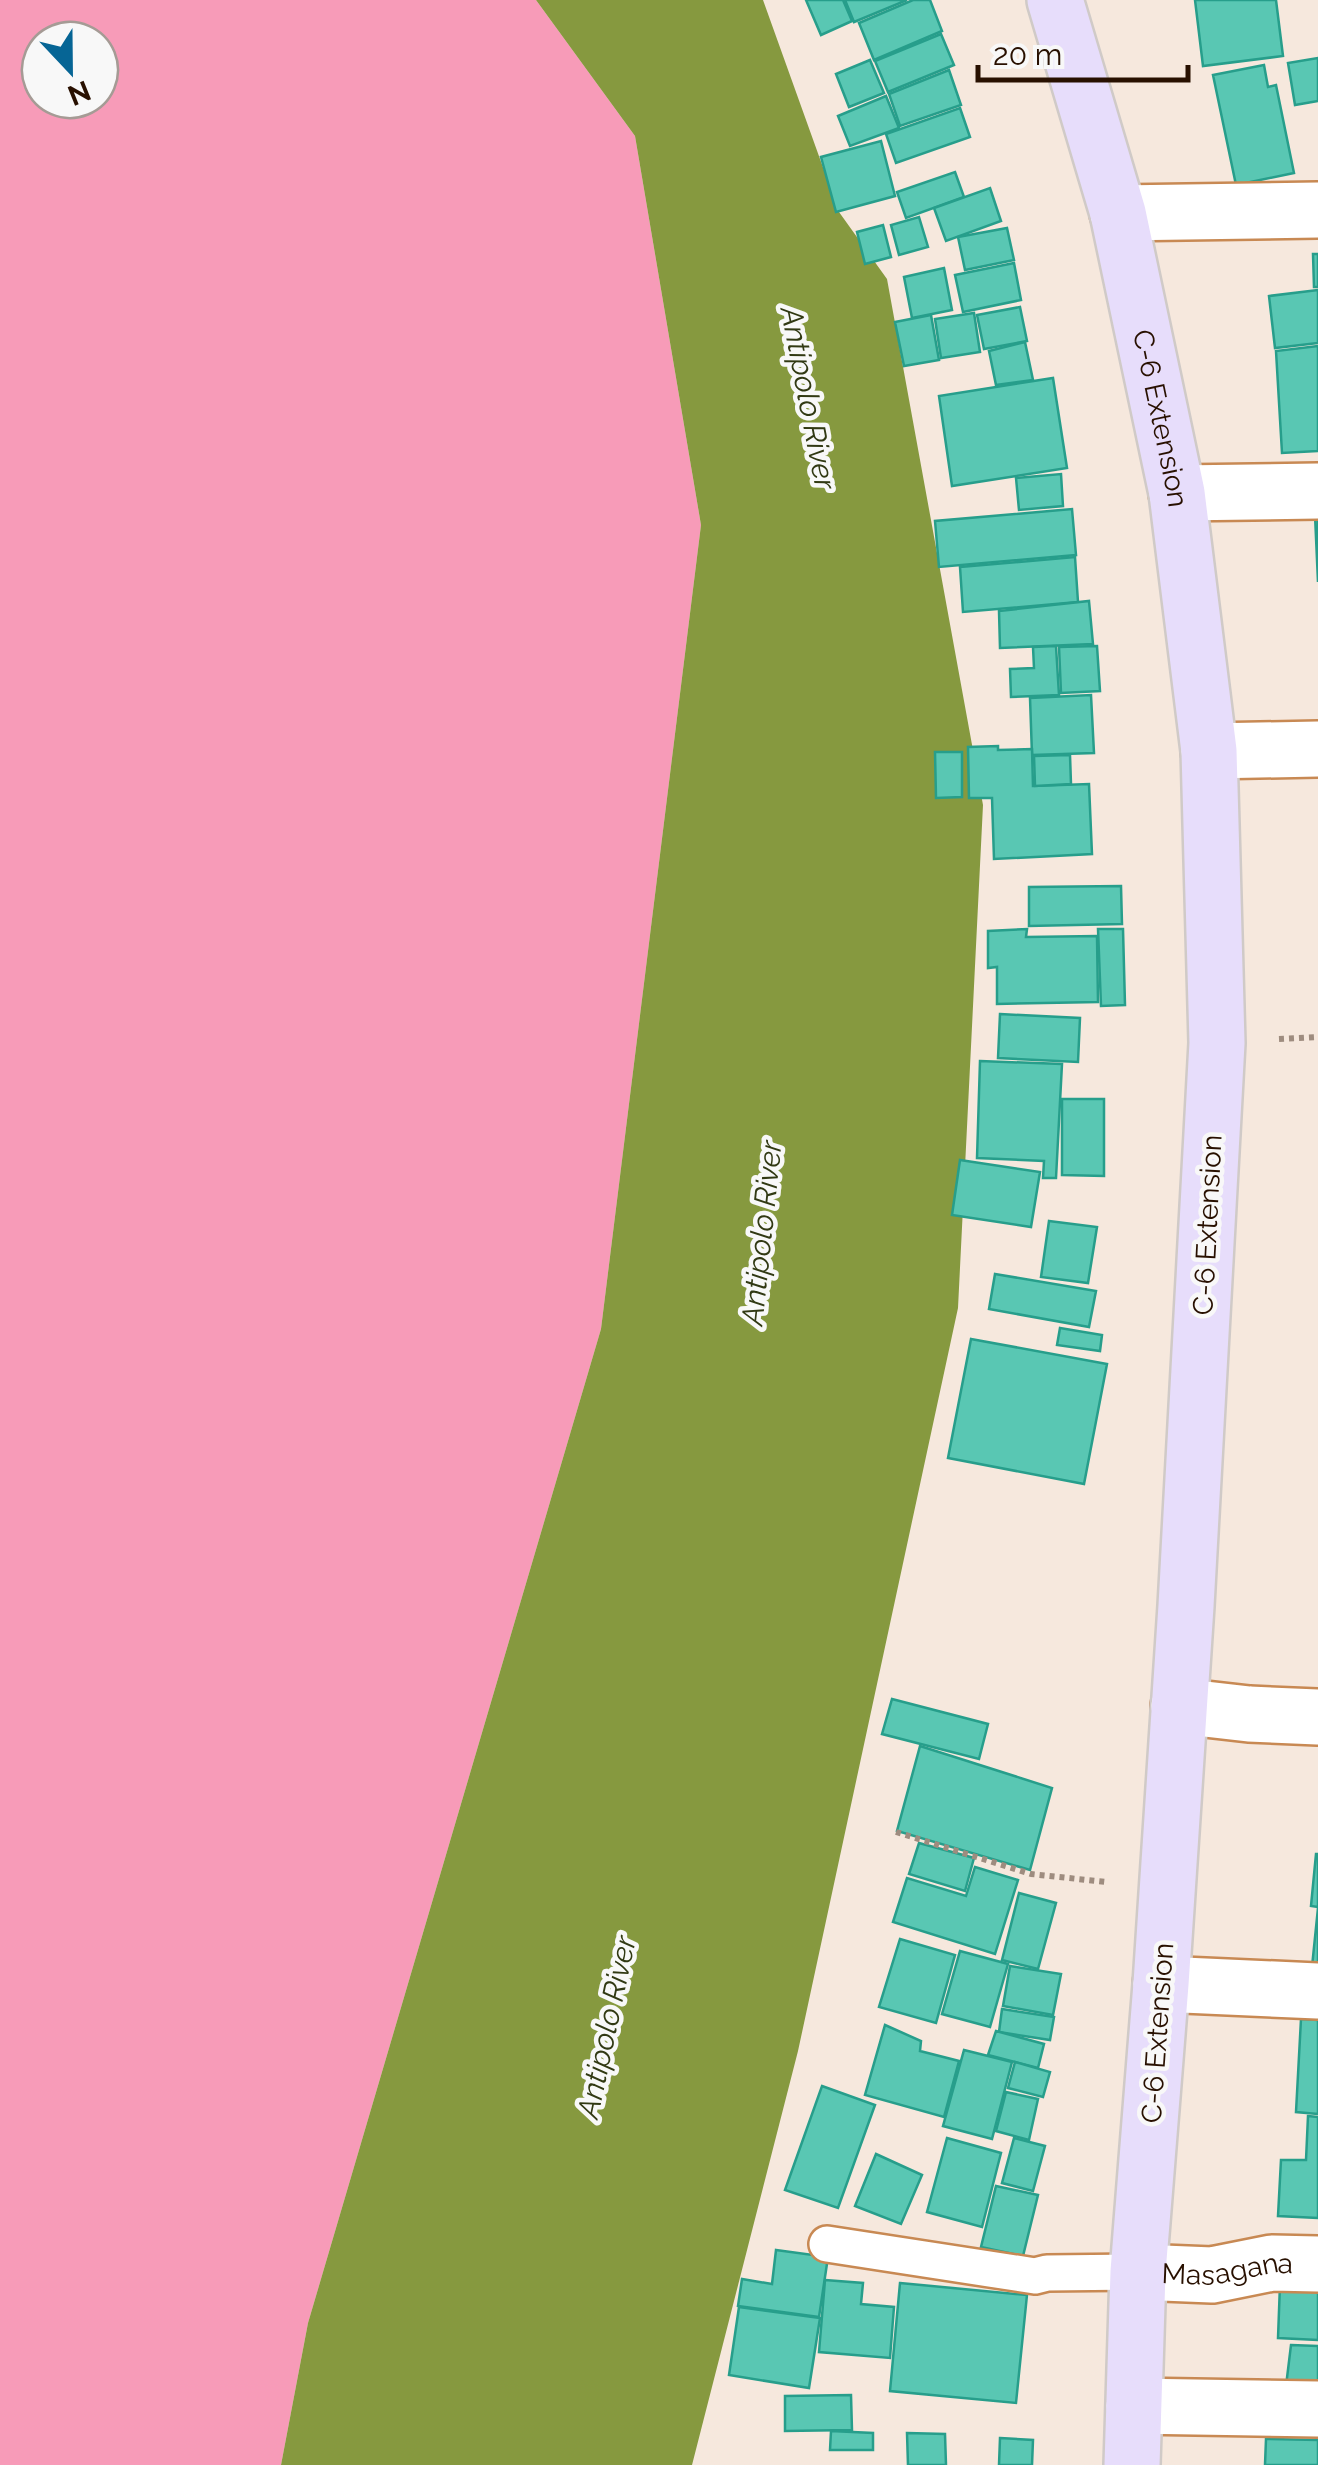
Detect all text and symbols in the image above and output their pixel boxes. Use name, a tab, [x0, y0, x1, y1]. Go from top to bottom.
north arrow	[20, 20, 120, 120]
scale bar	[978, 20, 1188, 82]
text: 20 m	[993, 37, 1062, 72]
text: N	[63, 73, 95, 112]
water label: Antipolo River	[773, 302, 844, 494]
street label: C-6 Extension	[1126, 327, 1195, 509]
street label: C-6 Extension	[1186, 1134, 1229, 1316]
water label: Antipolo River	[734, 1137, 789, 1329]
water label: Antipolo River	[570, 1931, 643, 2123]
street label: C-6 Extension	[1135, 1942, 1180, 2124]
street label: Masagana	[1161, 2246, 1293, 2292]

